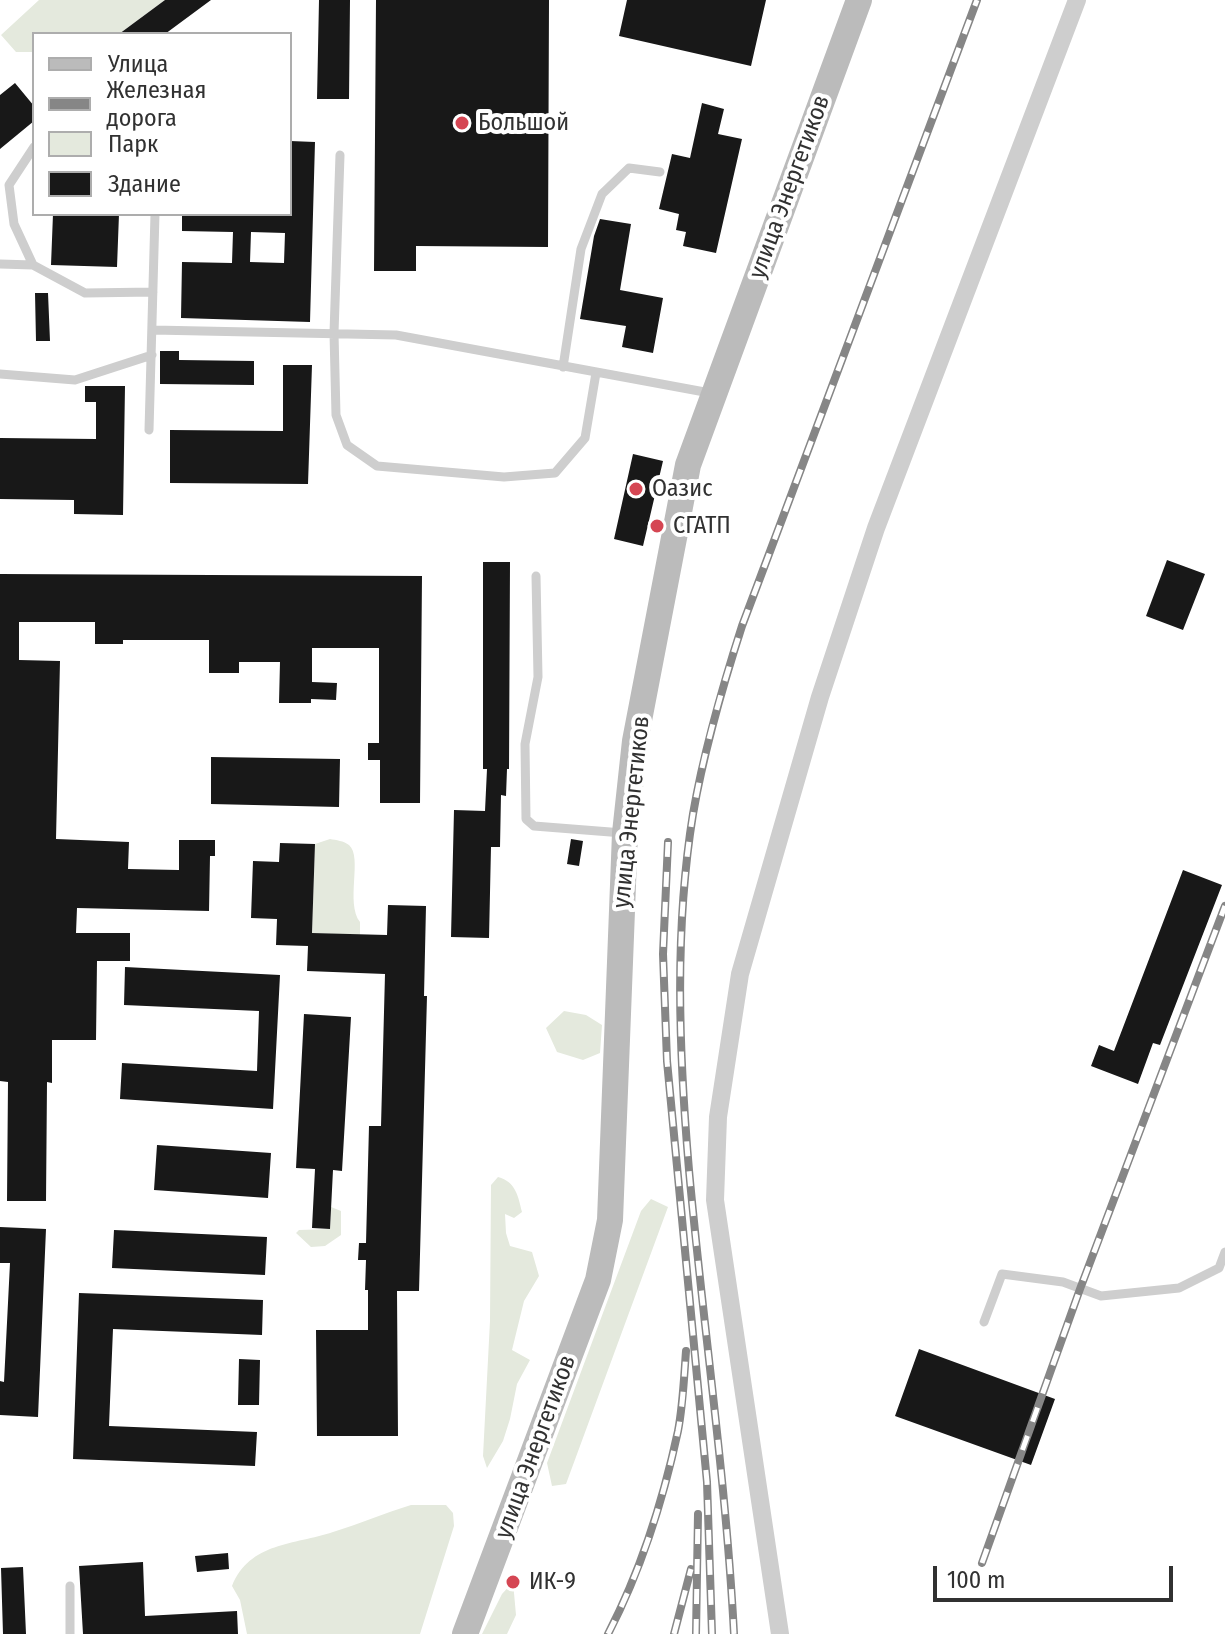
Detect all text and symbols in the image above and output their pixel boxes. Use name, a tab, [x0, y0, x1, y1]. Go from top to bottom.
legend	[32, 32, 292, 216]
text: Улица	[108, 50, 168, 78]
text: Железная дорога	[107, 76, 206, 132]
street label: улица Энергетиков	[743, 91, 837, 283]
place label: Большой	[478, 109, 569, 137]
marker: Большой	[453, 114, 471, 132]
text: Парк	[108, 130, 158, 158]
text: Здание	[108, 170, 181, 198]
place label: Оазис	[652, 475, 712, 503]
marker: Оазис	[627, 480, 645, 498]
place label: СГАТП	[673, 512, 731, 540]
marker: СГАТП	[648, 517, 666, 535]
street label: улица Энергетиков	[608, 714, 656, 910]
street label: улица Энергетиков	[489, 1351, 583, 1543]
scale bar	[937, 1550, 1177, 1600]
text: 100 m	[947, 1566, 1005, 1594]
place label: ИК-9	[529, 1568, 576, 1596]
marker: ИК-9	[504, 1573, 522, 1591]

